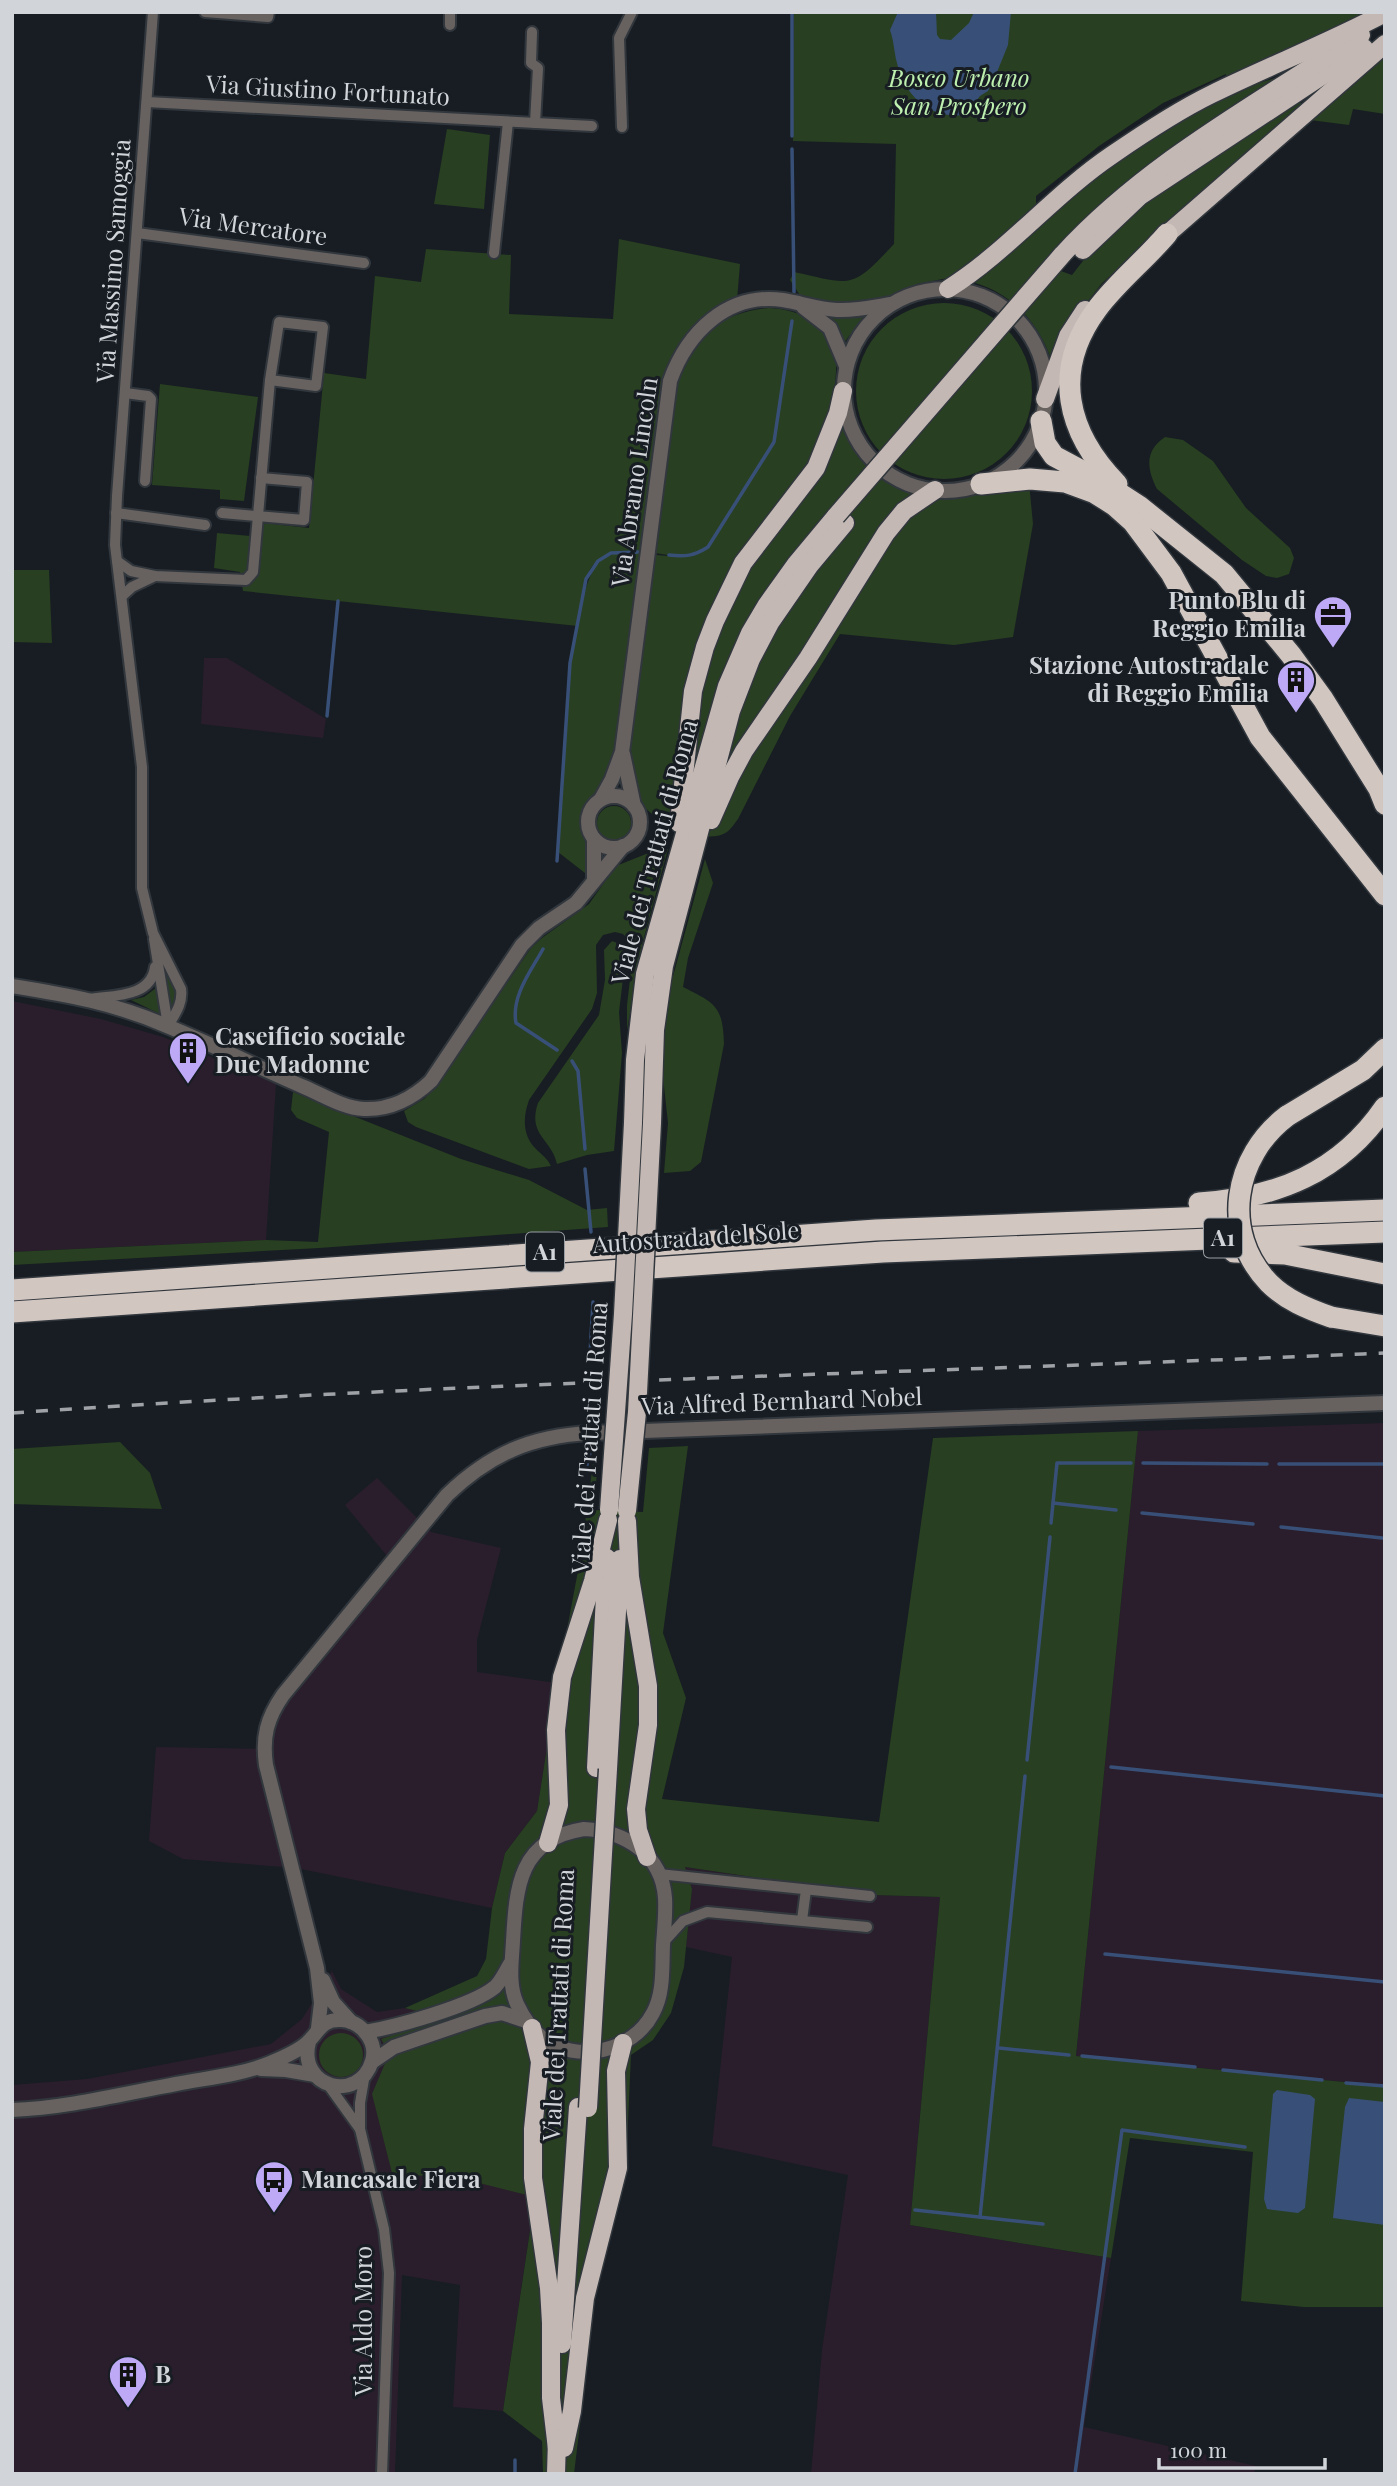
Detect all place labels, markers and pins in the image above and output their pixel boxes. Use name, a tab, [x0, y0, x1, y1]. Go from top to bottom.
place label: Punto Blu di Reggio Emilia	[1152, 583, 1307, 643]
office icon: Punto Blu di Reggio Emilia	[1312, 594, 1354, 649]
place label: Stazione Autostradale di Reggio Emilia	[1029, 648, 1270, 708]
building icon: Stazione Autostradale di Reggio Emilia	[1275, 659, 1317, 714]
place label: Caseificio sociale Due Madonne	[215, 1019, 405, 1079]
building icon: Caseificio sociale Due Madonne	[167, 1030, 209, 1085]
bus stop icon: Mancasale Fiera	[253, 2159, 295, 2214]
place label: Mancasale Fiera	[301, 2162, 481, 2194]
building icon: B	[107, 2354, 149, 2409]
place label: B	[155, 2357, 171, 2389]

